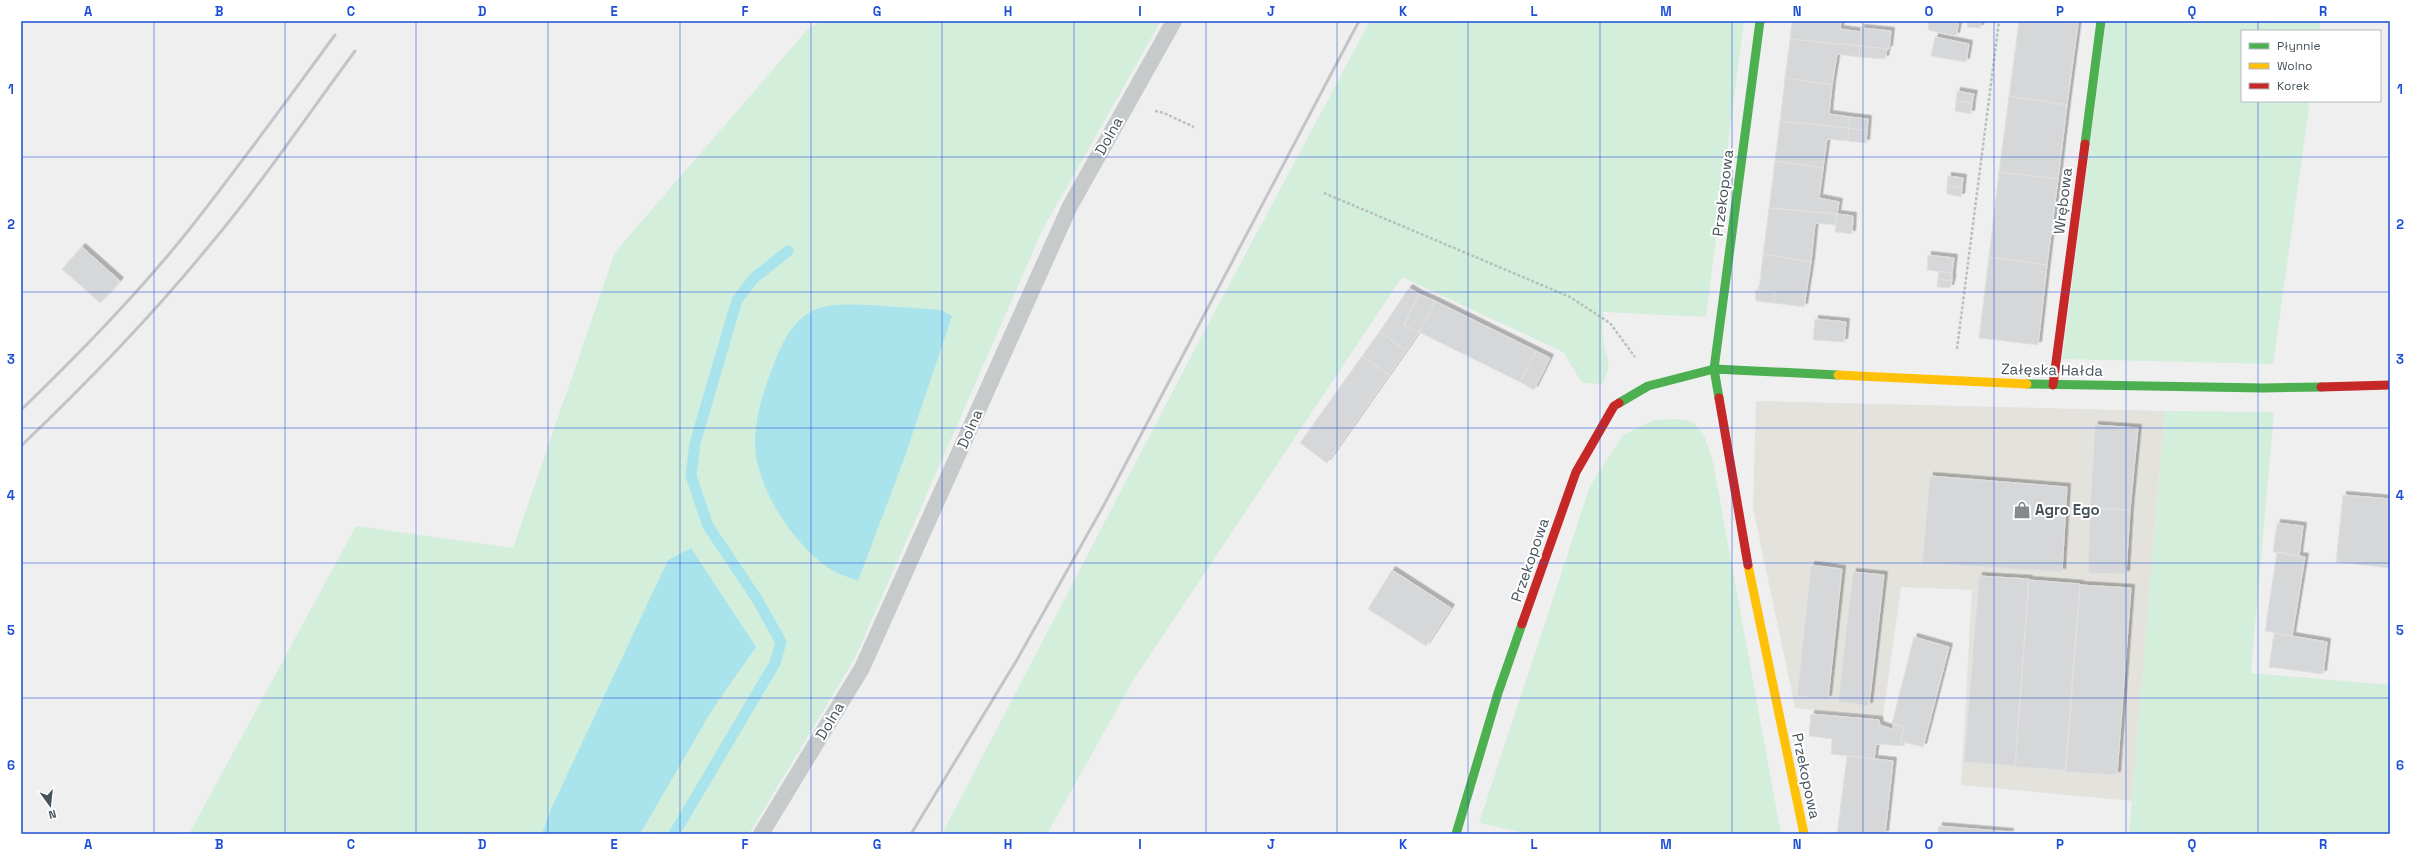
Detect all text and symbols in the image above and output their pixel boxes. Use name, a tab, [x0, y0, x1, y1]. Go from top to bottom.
text: A	[84, 3, 93, 20]
text: B	[215, 3, 224, 20]
text: C	[347, 3, 355, 20]
text: D	[478, 3, 487, 20]
text: E	[610, 3, 618, 20]
text: F	[742, 3, 749, 20]
text: G	[873, 3, 881, 20]
text: H	[1004, 3, 1012, 20]
text: I	[1138, 3, 1142, 20]
text: J	[1267, 3, 1275, 20]
text: K	[1399, 3, 1408, 20]
text: L	[1530, 3, 1538, 20]
text: M	[1660, 3, 1672, 20]
text: N	[1793, 3, 1801, 20]
text: O	[1925, 3, 1934, 20]
text: P	[2056, 3, 2064, 20]
text: Q	[2188, 3, 2197, 20]
text: R	[2319, 3, 2327, 20]
legend	[2241, 30, 2381, 102]
text: Płynnie	[2277, 38, 2321, 54]
text: Wolno	[2277, 58, 2312, 74]
text: Korek	[2277, 78, 2310, 94]
text: 1	[8, 81, 14, 98]
text: 1	[2397, 81, 2403, 98]
street label: Dolna	[1090, 113, 1127, 158]
street label: Przekopowa	[1708, 148, 1737, 237]
street label: Wrębowa	[2049, 166, 2076, 235]
text: 2	[7, 216, 15, 233]
text: 2	[2396, 216, 2404, 233]
text: 3	[7, 351, 15, 368]
text: 3	[2396, 351, 2404, 368]
street label: Załęska Hałda	[2001, 359, 2104, 380]
street label: Dolna	[953, 406, 987, 451]
text: 4	[7, 487, 15, 504]
text: 4	[2396, 487, 2404, 504]
shop icon: Agro Ego	[2012, 500, 2032, 520]
place label: Agro Ego	[2035, 500, 2100, 519]
street label: Przekopowa	[1506, 515, 1553, 604]
text: 5	[7, 622, 15, 639]
text: 5	[2396, 622, 2404, 639]
street label: Dolna	[811, 698, 848, 743]
street label: Przekopowa	[1788, 731, 1825, 821]
text: 6	[7, 757, 15, 774]
text: 6	[2396, 757, 2404, 774]
north arrow	[30, 785, 70, 825]
text: N	[47, 807, 58, 822]
text: A	[84, 836, 93, 853]
text: B	[215, 836, 224, 853]
text: C	[347, 836, 355, 853]
text: D	[478, 836, 487, 853]
text: E	[610, 836, 618, 853]
text: F	[742, 836, 749, 853]
text: G	[873, 836, 881, 853]
text: H	[1004, 836, 1012, 853]
text: I	[1138, 836, 1142, 853]
text: J	[1267, 836, 1275, 853]
text: K	[1399, 836, 1408, 853]
text: L	[1530, 836, 1538, 853]
text: M	[1660, 836, 1672, 853]
text: N	[1793, 836, 1801, 853]
text: O	[1925, 836, 1934, 853]
text: P	[2056, 836, 2064, 853]
text: Q	[2188, 836, 2197, 853]
text: R	[2319, 836, 2327, 853]

